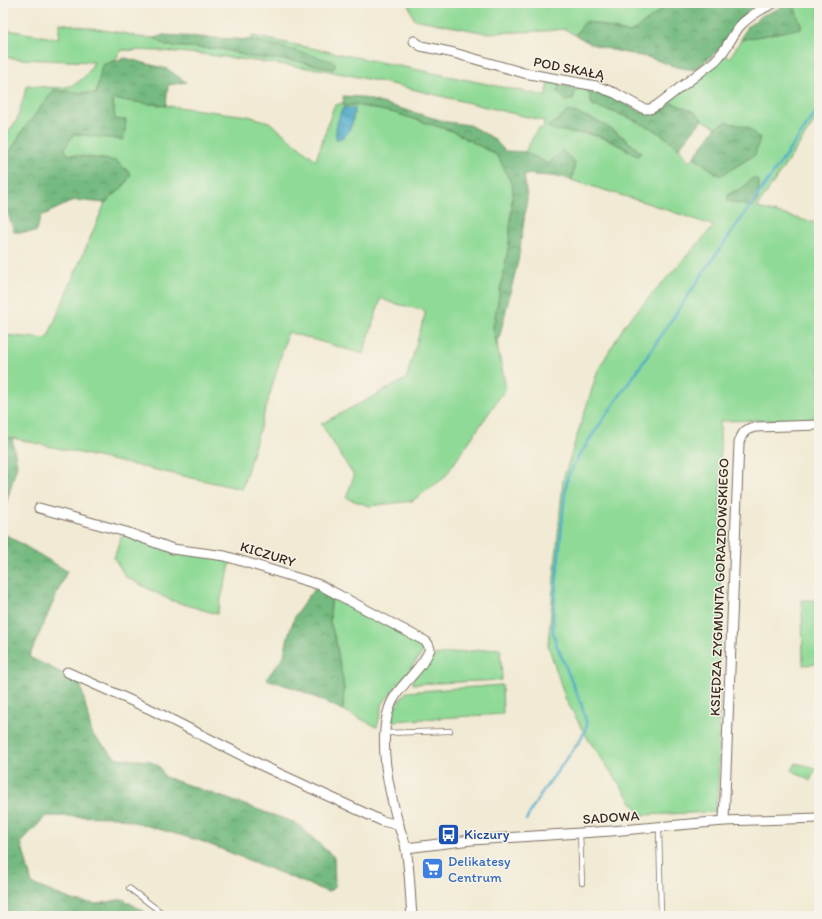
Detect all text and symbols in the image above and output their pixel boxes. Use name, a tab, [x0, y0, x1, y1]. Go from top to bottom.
street label: POD SKAŁĄ	[532, 53, 606, 84]
street label: KSIĘDZA ZYGMUNTA GORAZDOWSKIEGO	[707, 458, 732, 716]
street label: KICZURY	[238, 538, 298, 571]
street label: SADOWA	[582, 807, 640, 828]
bus stop icon: Kiczury	[435, 821, 461, 847]
place label: Kiczury	[464, 826, 510, 843]
place label: Delikatesy Centrum	[448, 853, 511, 886]
supermarket icon: Delikatesy Centrum	[420, 856, 446, 882]

